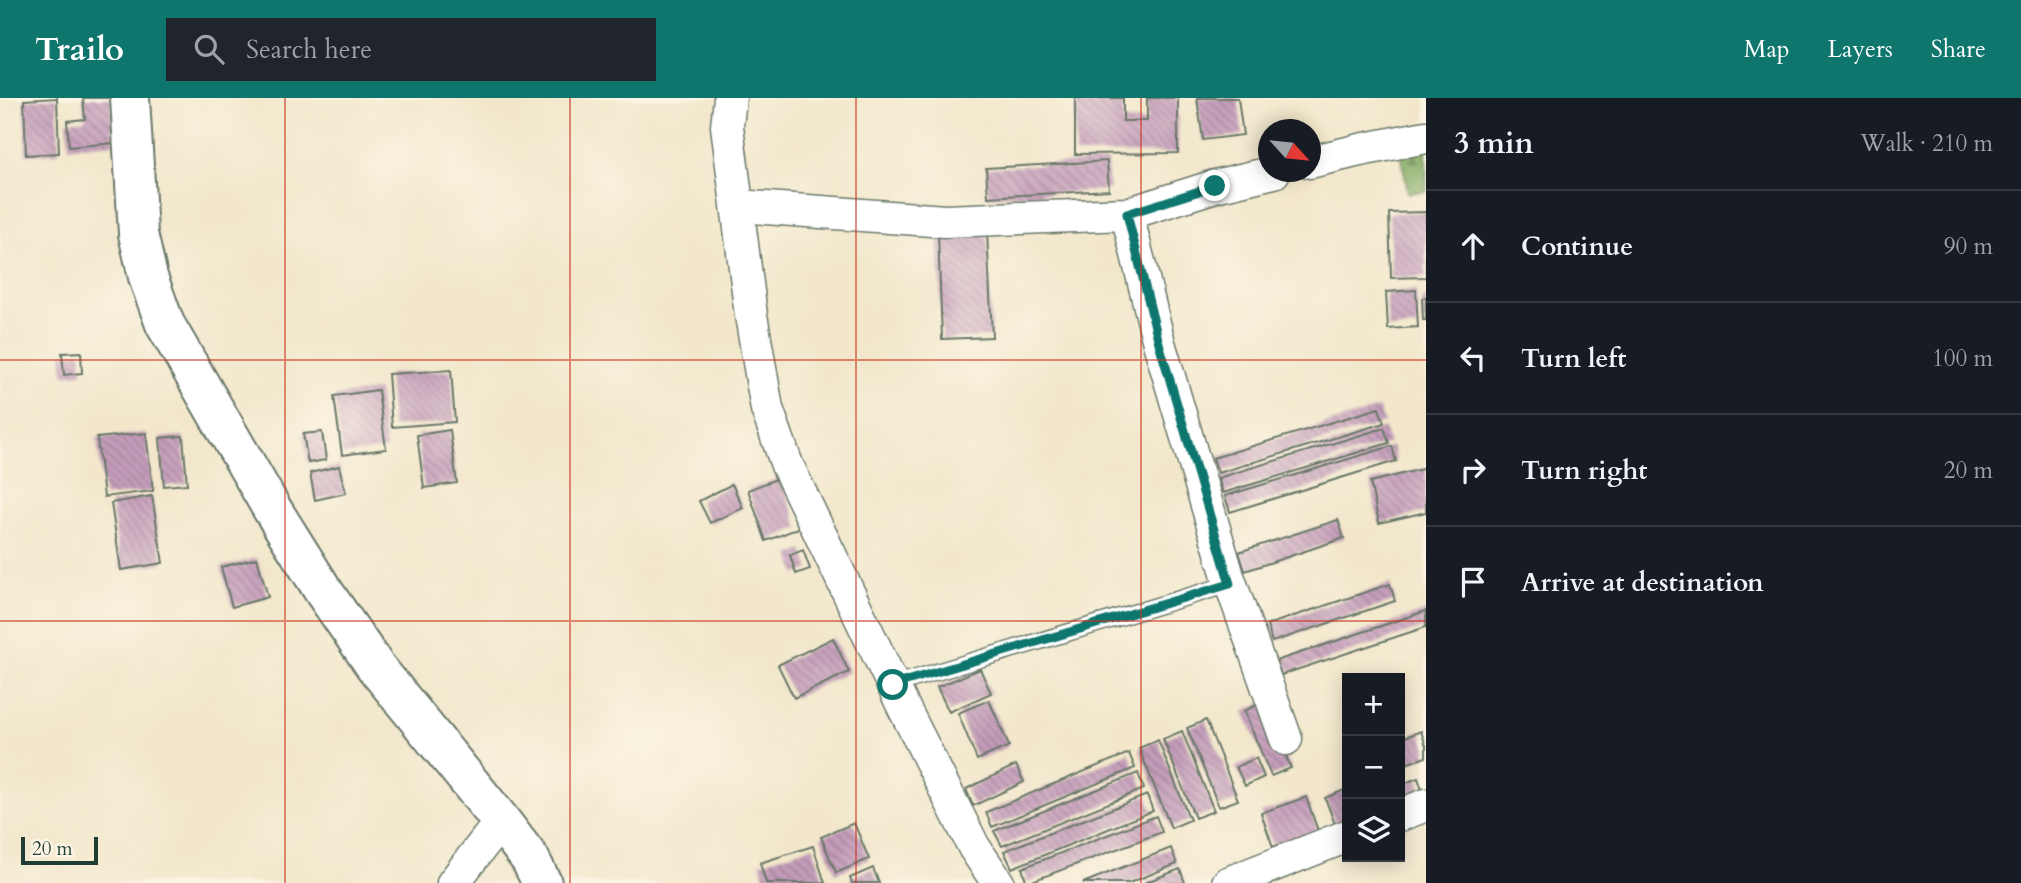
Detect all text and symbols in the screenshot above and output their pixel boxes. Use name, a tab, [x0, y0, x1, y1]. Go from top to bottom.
search box	[166, 18, 656, 81]
text: Trailo	[35, 27, 124, 72]
icon: search	[190, 30, 228, 68]
text: Search here	[246, 32, 372, 67]
text: Map	[1744, 33, 1790, 66]
text: Layers	[1828, 33, 1893, 66]
text: Share	[1931, 33, 1986, 66]
north arrow	[1258, 119, 1321, 182]
text: 3 min	[1454, 123, 1534, 164]
text: Walk · 210 m	[1860, 128, 1993, 159]
route end	[1199, 170, 1230, 201]
icon: ahead	[1454, 227, 1492, 265]
text: Continue	[1521, 229, 1633, 264]
text: 90 m	[1944, 231, 1993, 262]
icon: left	[1454, 339, 1492, 377]
text: Turn left	[1521, 341, 1626, 376]
text: 100 m	[1932, 343, 1993, 374]
icon: right	[1454, 451, 1492, 489]
text: Turn right	[1521, 453, 1648, 488]
text: 20 m	[1944, 455, 1993, 486]
icon: arrive	[1454, 563, 1492, 601]
text: Arrive at destination	[1521, 565, 1764, 600]
route start	[877, 669, 908, 700]
map controls	[1342, 673, 1405, 862]
button: +	[1342, 673, 1405, 736]
button: −	[1342, 736, 1405, 799]
button: layers	[1342, 799, 1405, 862]
scale bar	[21, 834, 98, 866]
text: 20 m	[32, 836, 73, 862]

